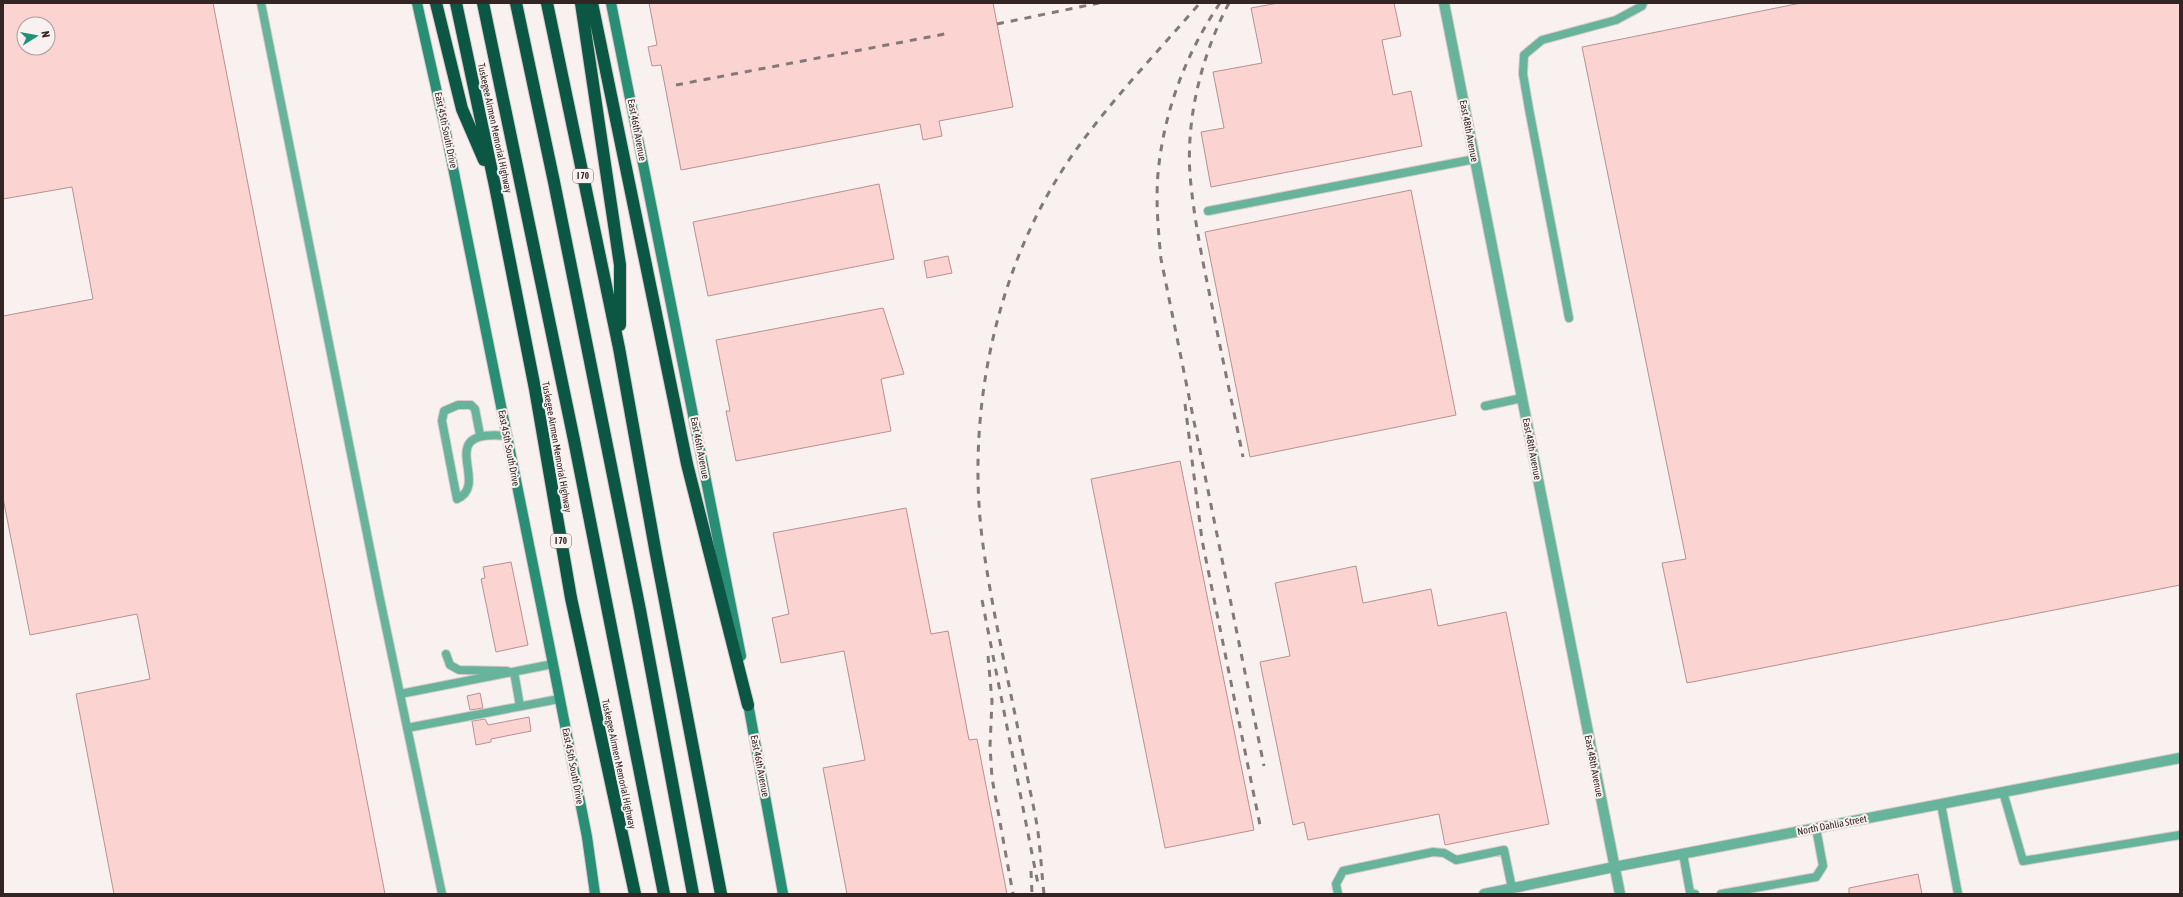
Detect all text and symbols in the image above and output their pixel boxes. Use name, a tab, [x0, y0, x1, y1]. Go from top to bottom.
north arrow	[16, 16, 56, 56]
text: N	[39, 30, 52, 38]
street label: Tuskegee Airmen Memorial Highway	[476, 62, 514, 194]
street label: East 45th South Drive	[433, 91, 460, 169]
street label: East 46th Avenue	[626, 98, 648, 162]
street label: East 48th Avenue	[1458, 99, 1480, 163]
road number: I 70	[573, 169, 593, 183]
street label: Tuskegee Airmen Memorial Highway	[540, 381, 574, 513]
street label: East 45th South Drive	[496, 409, 522, 488]
street label: East 46th Avenue	[689, 416, 711, 480]
street label: East 48th Avenue	[1521, 417, 1543, 481]
road number: I 70	[551, 534, 571, 548]
street label: Tuskegee Airmen Memorial Highway	[600, 698, 638, 830]
street label: East 45th South Drive	[560, 727, 586, 806]
street label: East 46th Avenue	[749, 734, 771, 798]
street label: East 48th Avenue	[1583, 734, 1605, 798]
street label: North Dahlia Street	[1796, 813, 1868, 837]

